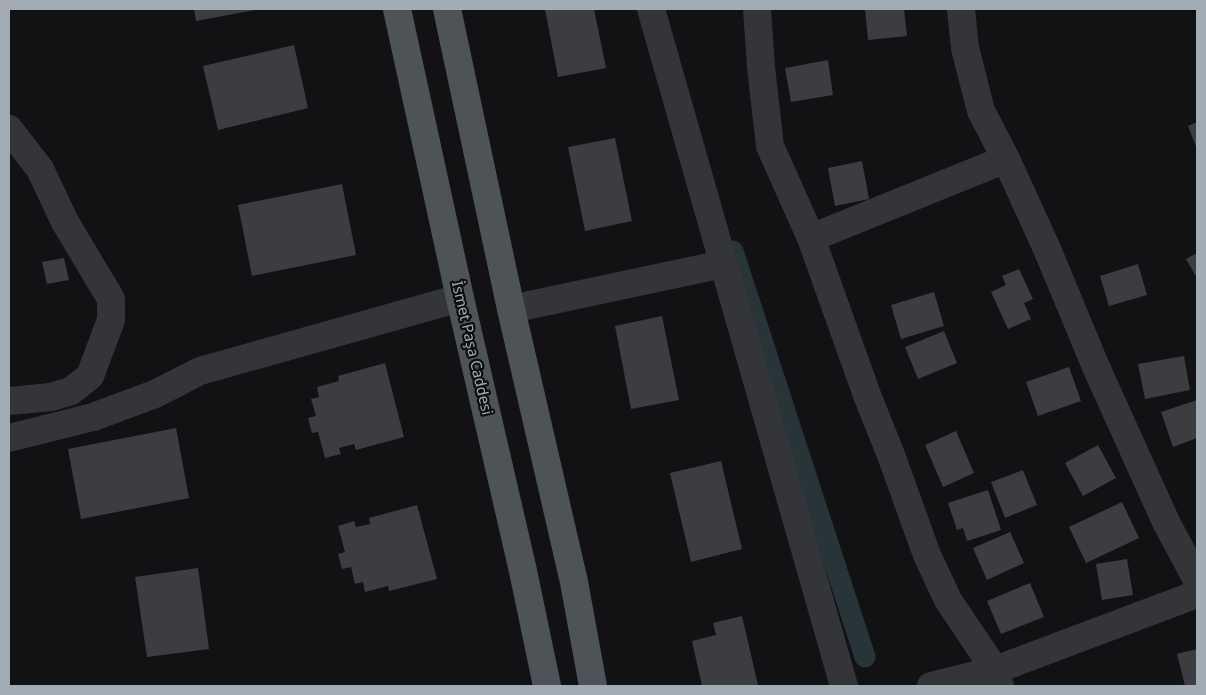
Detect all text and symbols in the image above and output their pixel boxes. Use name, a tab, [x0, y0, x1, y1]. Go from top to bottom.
street label: İsmet Paşa Caddesi	[448, 279, 498, 417]

